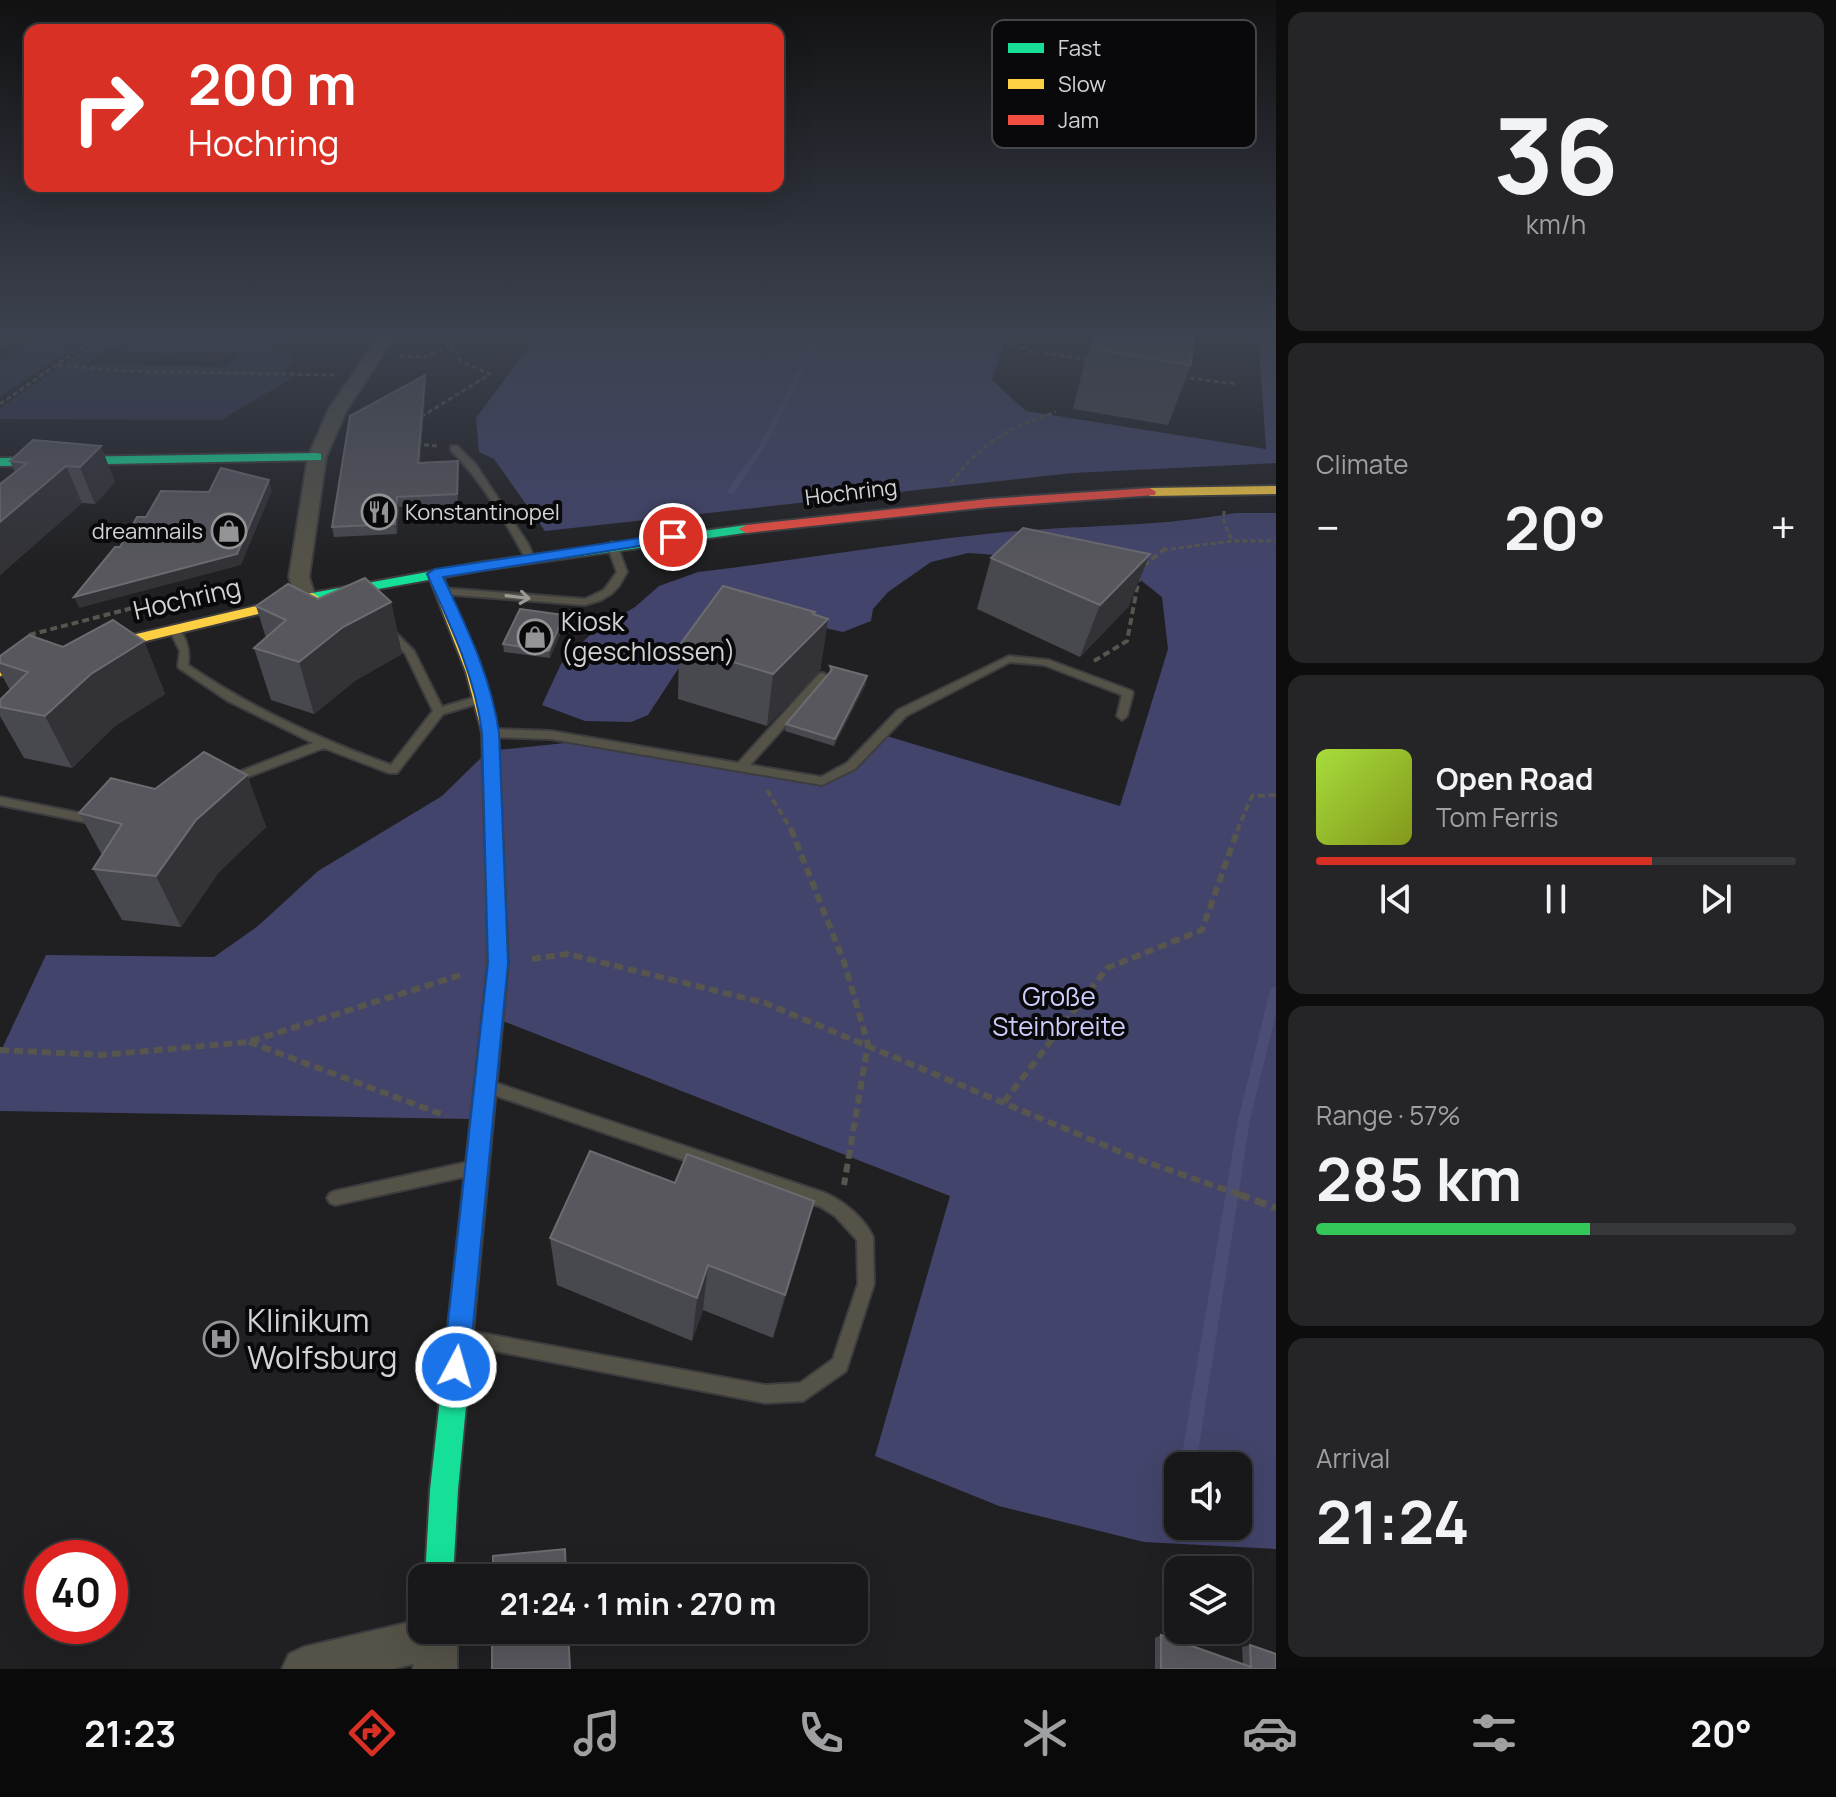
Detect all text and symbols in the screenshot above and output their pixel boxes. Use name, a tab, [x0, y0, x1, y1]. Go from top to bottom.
legend	[992, 20, 1256, 148]
text: Fast	[1058, 33, 1101, 63]
text: 200 m	[188, 45, 357, 122]
icon: right	[56, 56, 160, 160]
text: Slow	[1058, 69, 1106, 99]
text: 36	[1493, 83, 1619, 225]
text: Jam	[1058, 105, 1099, 135]
text: Hochring	[188, 118, 339, 167]
text: km/h	[1526, 206, 1586, 242]
text: Climate	[1316, 446, 1408, 482]
street label: Hochring	[803, 471, 899, 513]
text: 20°	[1504, 486, 1606, 568]
restaurant icon: Konstantinopel	[360, 493, 398, 531]
place label: Konstantinopel	[405, 497, 560, 527]
text: −	[1316, 497, 1340, 557]
text: +	[1771, 497, 1796, 557]
pin	[639, 503, 707, 571]
shop icon: dreamnails	[210, 512, 248, 550]
icon: arrive	[651, 515, 695, 559]
place label: dreamnails	[92, 516, 203, 546]
street label: Hochring	[129, 568, 244, 628]
one-way arrow	[505, 590, 530, 605]
place label: Kiosk (geschlossen)	[561, 603, 736, 669]
shop icon: Kiosk (geschlossen)	[516, 618, 554, 656]
text: Open Road	[1436, 758, 1593, 799]
text: Tom Ferris	[1436, 799, 1558, 835]
icon: previous	[1374, 877, 1418, 921]
icon: pause	[1534, 877, 1578, 921]
icon: next	[1694, 877, 1738, 921]
park label: Große Steinbreite	[992, 978, 1126, 1044]
text: Range · 57%	[1316, 1097, 1461, 1133]
text: 285 km	[1316, 1137, 1522, 1219]
place label: Klinikum Wolfsburg	[247, 1298, 397, 1379]
hospital icon: Klinikum Wolfsburg	[202, 1320, 240, 1358]
position arrow	[414, 1325, 498, 1409]
text: Arrival	[1316, 1440, 1390, 1476]
map controls	[1164, 1452, 1252, 1644]
button: sound	[1164, 1452, 1252, 1540]
text: 21:24	[1316, 1480, 1470, 1562]
speed limit sign: 40	[24, 1540, 128, 1644]
button: layers	[1164, 1556, 1252, 1644]
text: 21:24 · 1 min · 270 m	[500, 1583, 776, 1624]
icon: directions	[344, 1705, 400, 1761]
icon: music	[569, 1705, 625, 1761]
icon: phone	[793, 1705, 849, 1761]
icon: climate	[1017, 1705, 1073, 1761]
icon: car	[1242, 1705, 1298, 1761]
icon: filters	[1466, 1705, 1522, 1761]
text: 21:23	[84, 1709, 176, 1758]
text: 20°	[1691, 1709, 1752, 1758]

